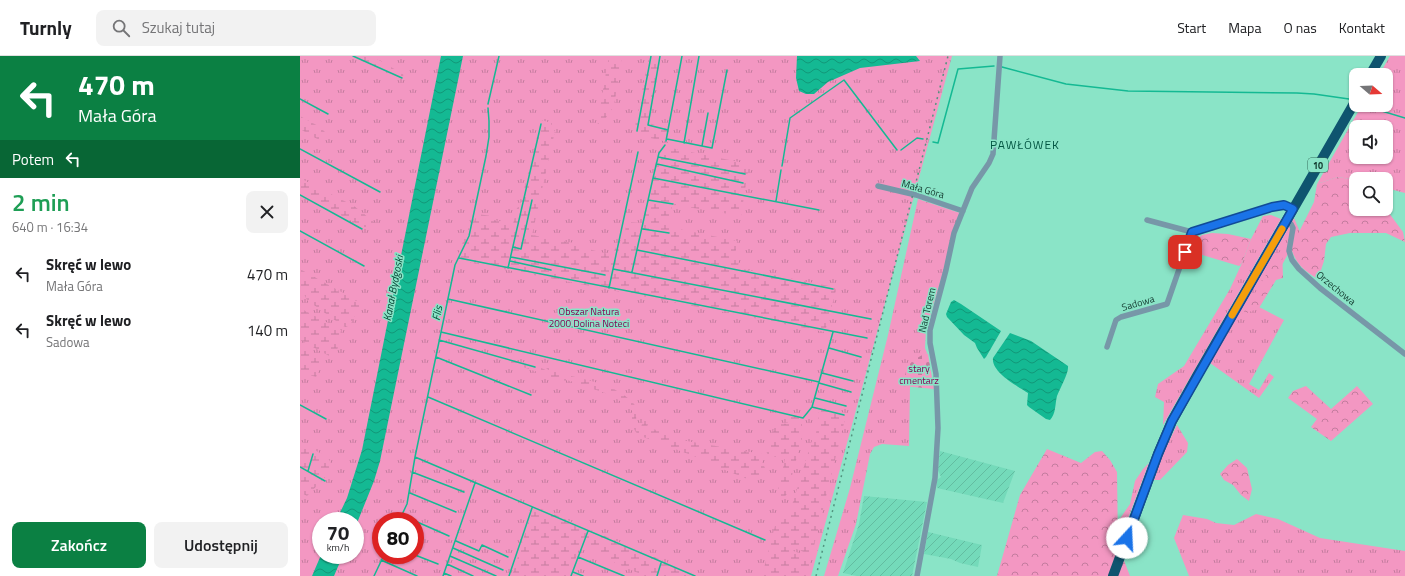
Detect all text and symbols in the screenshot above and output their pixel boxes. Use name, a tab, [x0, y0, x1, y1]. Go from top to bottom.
search box	[96, 10, 376, 46]
text: Turnly	[20, 13, 72, 42]
text: Szukaj tutaj	[142, 16, 215, 39]
icon: search	[110, 17, 132, 39]
text: Start	[1177, 17, 1206, 38]
text: Mapa	[1228, 17, 1261, 38]
text: O nas	[1283, 17, 1317, 38]
text: Kontakt	[1339, 17, 1385, 38]
text: 470 m	[78, 63, 155, 106]
north arrow	[1349, 68, 1393, 112]
map controls	[1349, 68, 1393, 216]
icon: left	[12, 72, 64, 124]
text: Mała Góra	[78, 102, 157, 129]
button: sound	[1349, 120, 1393, 164]
district label: PAWŁÓWEK	[990, 135, 1060, 154]
text: Potem	[12, 148, 54, 171]
icon: left	[62, 148, 84, 170]
road number: 10	[1308, 158, 1328, 172]
button: search	[1349, 172, 1393, 216]
street label: Mała Góra	[900, 176, 946, 202]
text: 2 min	[12, 184, 70, 220]
button: close	[246, 191, 288, 233]
text: 640 m · 16:34	[12, 217, 88, 237]
pin	[1168, 235, 1202, 269]
icon: arrive	[1174, 241, 1196, 263]
water label: Kanał Bydgoski	[379, 252, 408, 322]
text: Skręć w lewo	[46, 253, 131, 276]
icon: left	[12, 263, 34, 285]
text: 470 m	[247, 263, 288, 286]
street label: Orzechowa	[1313, 267, 1359, 309]
text: Mała Góra	[46, 276, 103, 296]
street label: Nad Torem	[915, 286, 939, 334]
street label: Sadowa	[1120, 291, 1156, 315]
water label: Flis	[428, 303, 446, 322]
park label: Obszar Natura 2000 Dolina Noteci	[549, 304, 629, 331]
text: Skręć w lewo	[46, 309, 131, 332]
icon: left	[12, 319, 34, 341]
text: 140 m	[247, 319, 288, 342]
text: Sadowa	[46, 332, 90, 352]
park label: stary cmentarz	[899, 361, 939, 388]
speed limit sign: 80	[372, 512, 424, 564]
text: 70	[327, 517, 349, 548]
position arrow	[1106, 517, 1148, 559]
button: Zakończ	[12, 522, 146, 568]
button: Udostępnij	[154, 522, 288, 568]
text: km/h	[327, 540, 349, 555]

